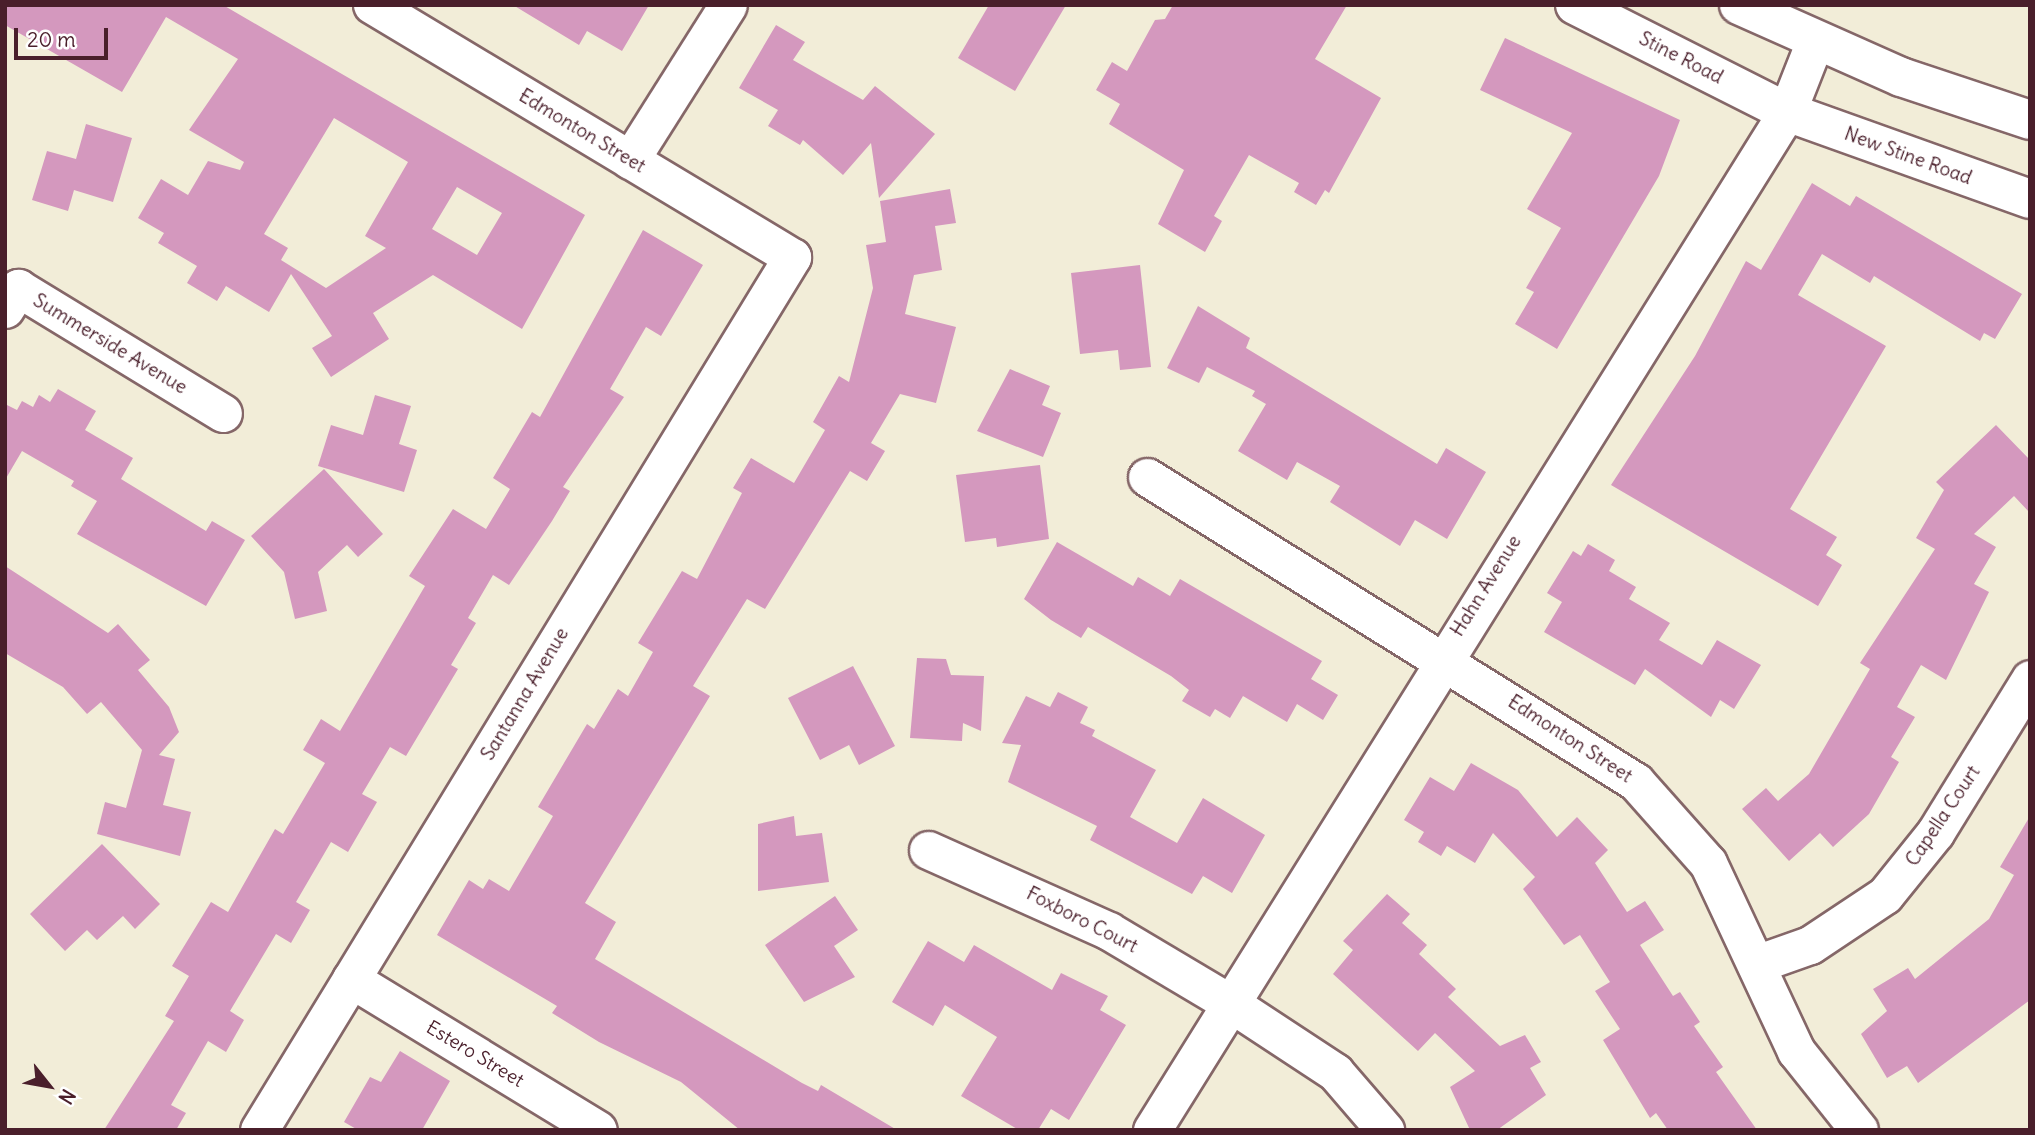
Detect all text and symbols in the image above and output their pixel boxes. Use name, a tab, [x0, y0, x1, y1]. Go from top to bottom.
scale bar	[18, 14, 112, 58]
text: 20 m	[27, 26, 76, 53]
street label: Stine Road	[1635, 27, 1727, 89]
street label: Edmonton Street	[515, 84, 649, 178]
street label: New Stine Road	[1841, 122, 1975, 190]
street label: Summerside Avenue	[29, 289, 191, 399]
street label: Hahn Avenue	[1446, 531, 1526, 641]
street label: Santanna Avenue	[476, 624, 574, 764]
street label: Edmonton Street	[1504, 690, 1636, 788]
street label: Capella Court	[1901, 761, 1985, 871]
street label: Foxboro Court	[1023, 882, 1141, 958]
street label: Estero Street	[422, 1016, 528, 1092]
north arrow	[14, 1051, 84, 1121]
text: N	[53, 1085, 81, 1109]

